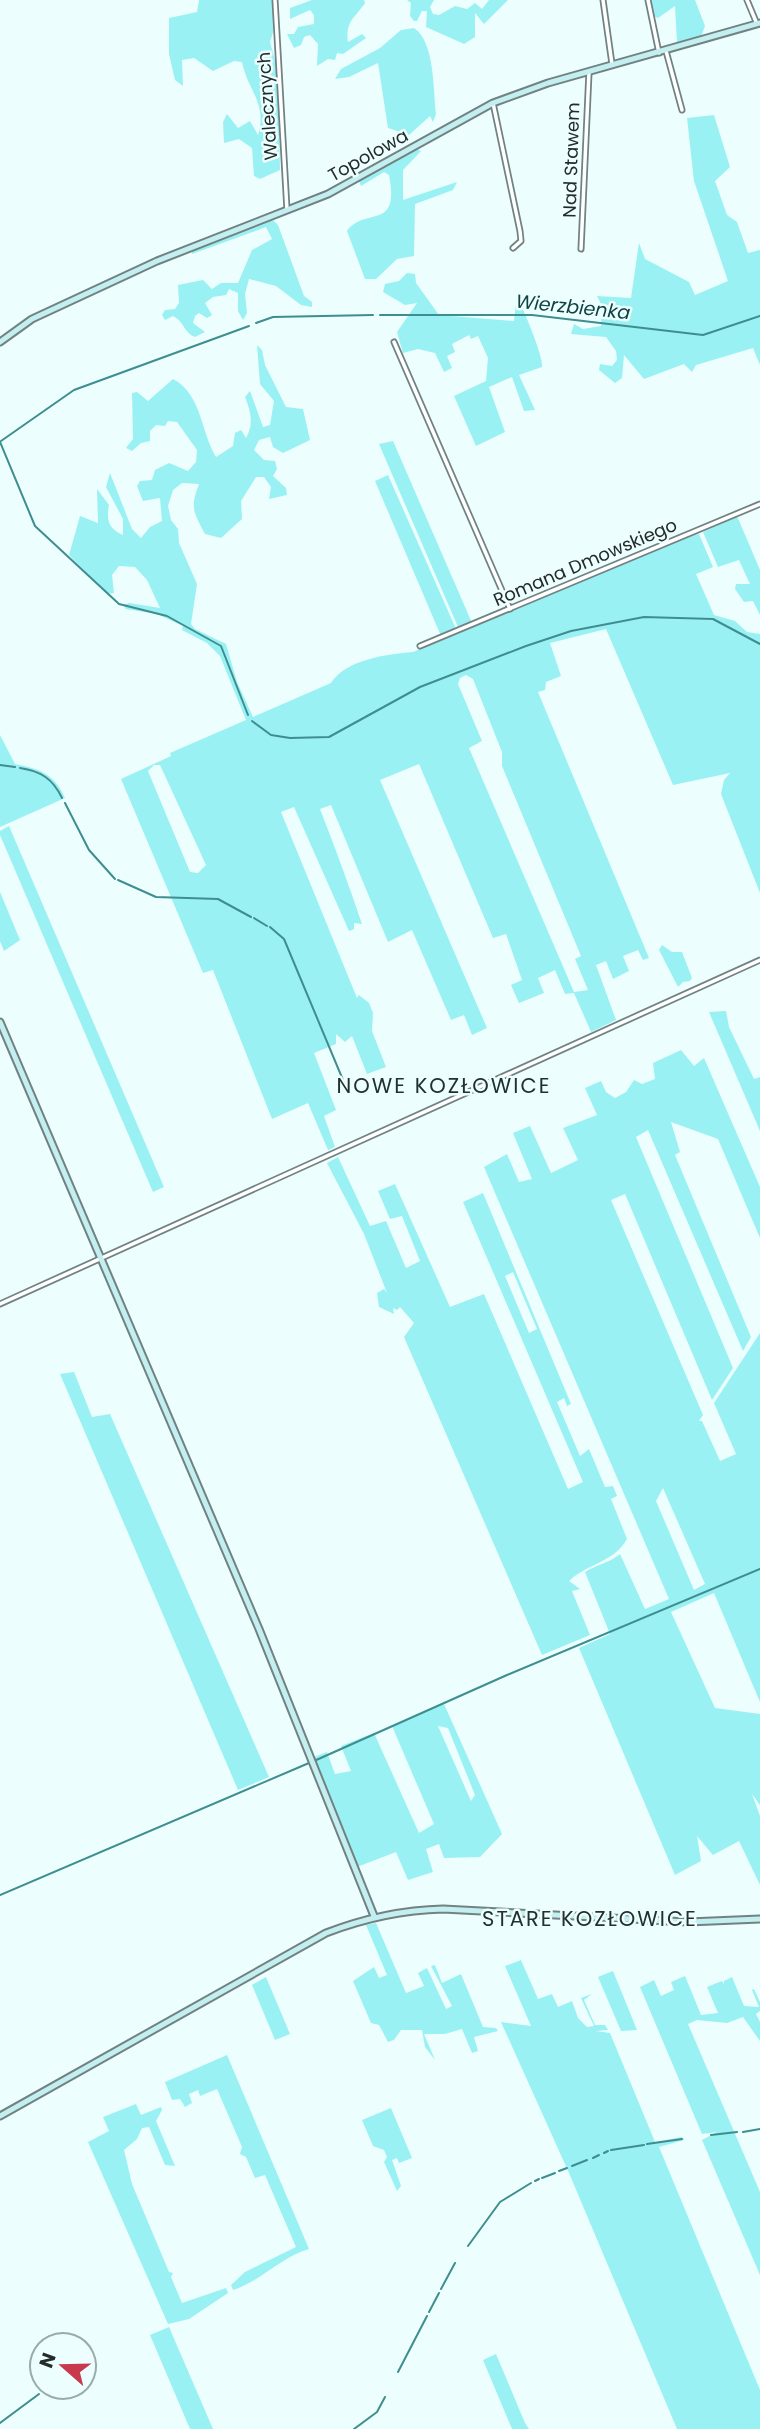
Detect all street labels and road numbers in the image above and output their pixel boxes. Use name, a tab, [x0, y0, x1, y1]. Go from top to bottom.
street label: Walecznych	[251, 51, 283, 161]
street label: Nad Stawem	[556, 102, 586, 218]
street label: Topolowa	[324, 123, 412, 187]
street label: Romana Dmowskiego	[489, 512, 681, 612]

